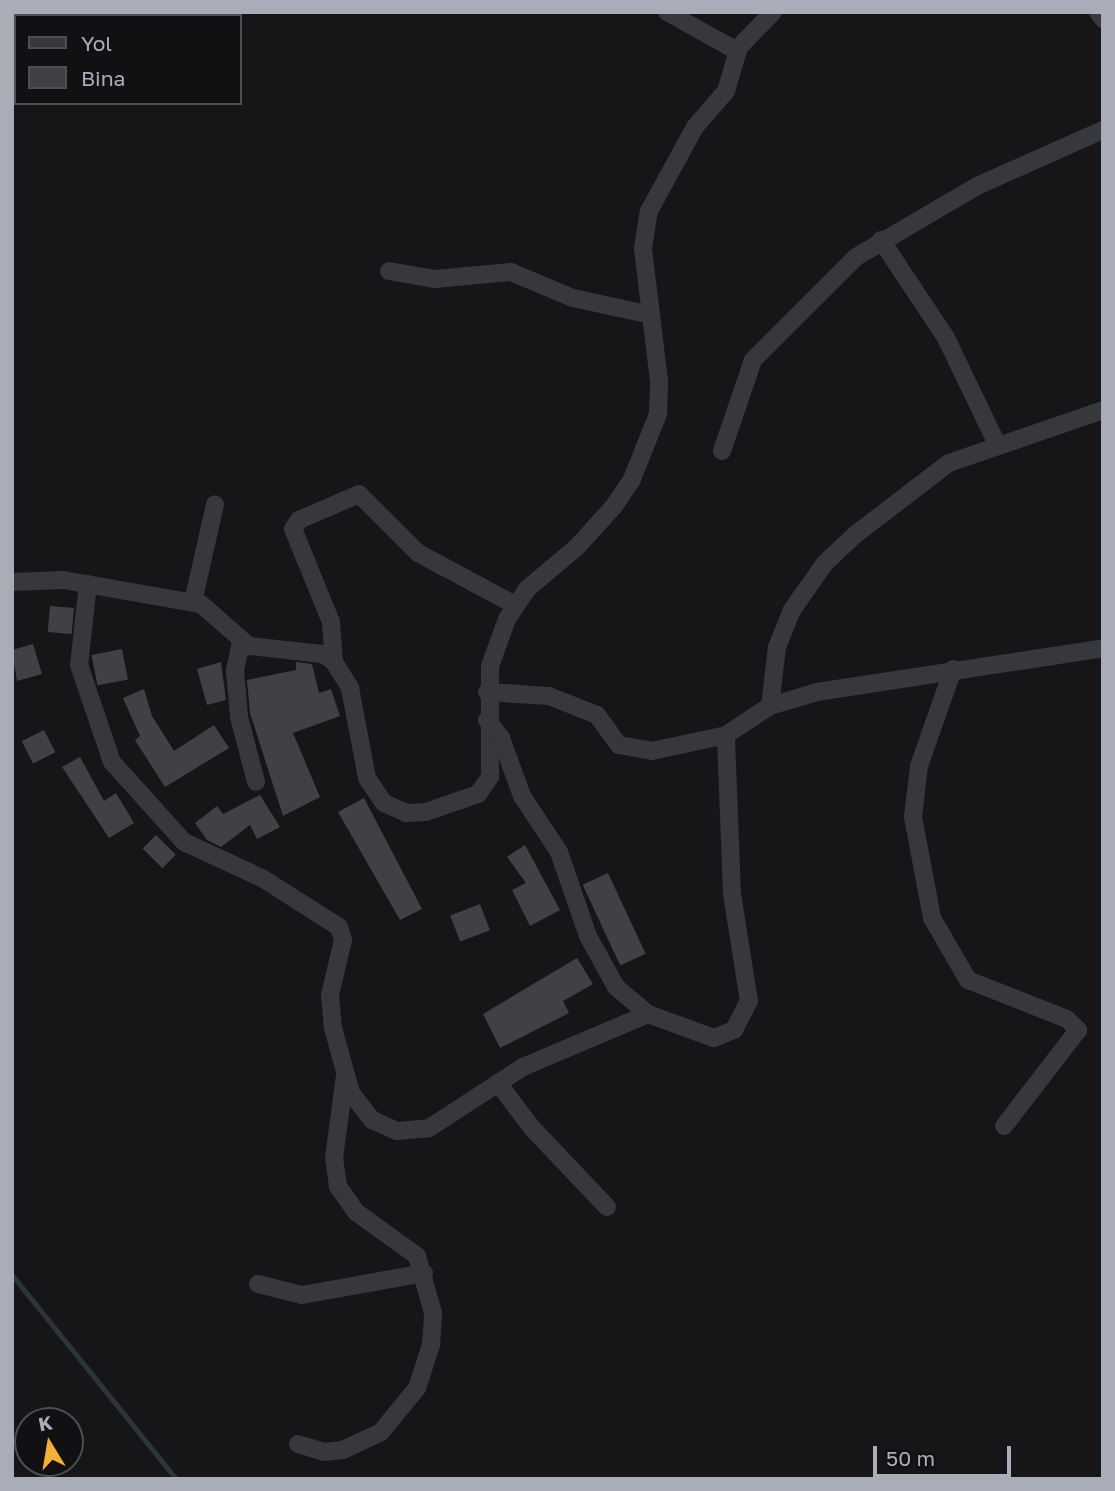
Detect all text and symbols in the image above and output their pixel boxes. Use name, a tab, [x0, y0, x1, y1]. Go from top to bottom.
legend	[14, 14, 242, 105]
text: Yol	[81, 30, 112, 56]
text: Bina	[81, 65, 125, 91]
north arrow	[14, 1407, 84, 1477]
text: K	[36, 1410, 54, 1435]
scale bar	[877, 1432, 1015, 1476]
text: 50 m	[886, 1445, 935, 1471]

